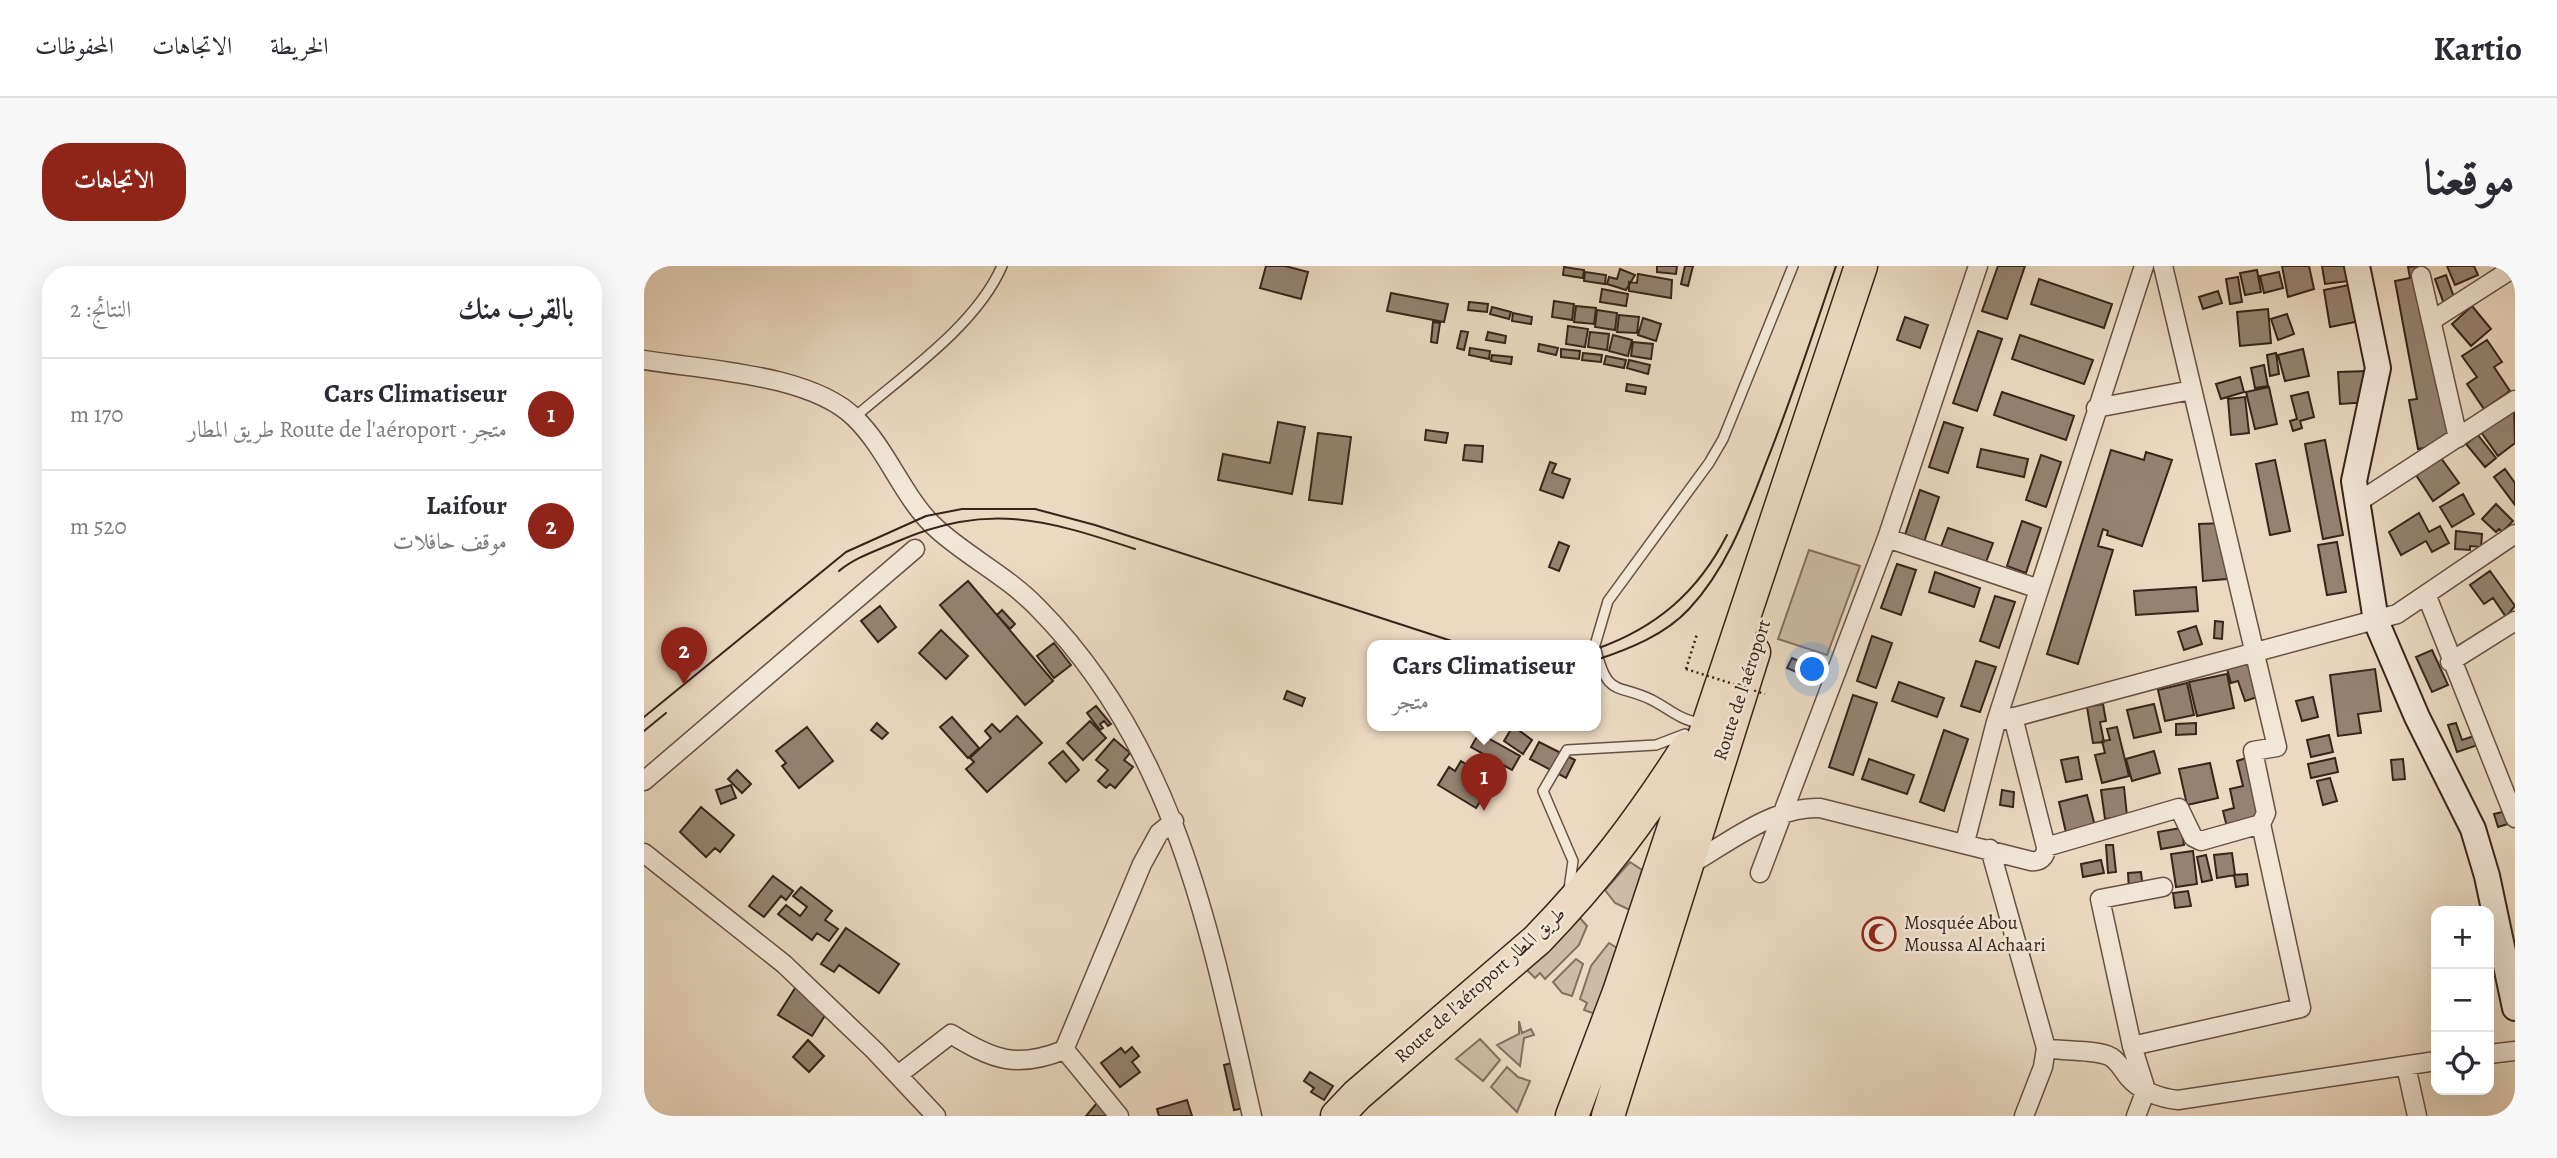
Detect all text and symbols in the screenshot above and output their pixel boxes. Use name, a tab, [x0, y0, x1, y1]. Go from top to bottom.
text: Kartio	[2434, 26, 2522, 71]
text: المحفوظات	[35, 30, 114, 62]
text: الاتجاهات	[152, 30, 232, 62]
text: الخريطة	[270, 30, 329, 62]
button: الاتجاهات	[42, 143, 186, 221]
text: موقعنا	[2423, 144, 2515, 211]
text: بالقرب منك	[458, 289, 574, 329]
text: النتائج: 2	[70, 294, 131, 325]
text: Cars Climatiseur	[324, 376, 507, 411]
text: 170 m	[70, 399, 124, 430]
text: 1	[547, 399, 555, 430]
text: متجر · Route de l'aéroport طريق المطار	[188, 414, 507, 445]
text: Laifour	[426, 488, 507, 523]
text: 520 m	[70, 511, 127, 542]
text: 2	[545, 511, 557, 542]
text: موقف حافلات	[392, 526, 507, 557]
street label: Route de l'aéroport	[1707, 616, 1777, 764]
pin: 2	[661, 627, 707, 685]
popup	[1367, 640, 1601, 731]
text: Cars Climatiseur	[1392, 648, 1576, 683]
your location	[1795, 652, 1829, 686]
text: متجر	[1392, 686, 1429, 717]
pin: 1	[1461, 753, 1507, 811]
street label: Route de l'aéroport طريق المطار	[1389, 901, 1571, 1069]
map controls	[2431, 906, 2494, 1095]
button: +	[2431, 906, 2494, 969]
place label: Mosquée Abou Moussa Al Achaari	[1904, 910, 2046, 958]
mosque icon: Mosquée Abou Moussa Al Achaari	[1860, 915, 1898, 953]
button: −	[2431, 969, 2494, 1032]
button: locate	[2431, 1032, 2494, 1095]

